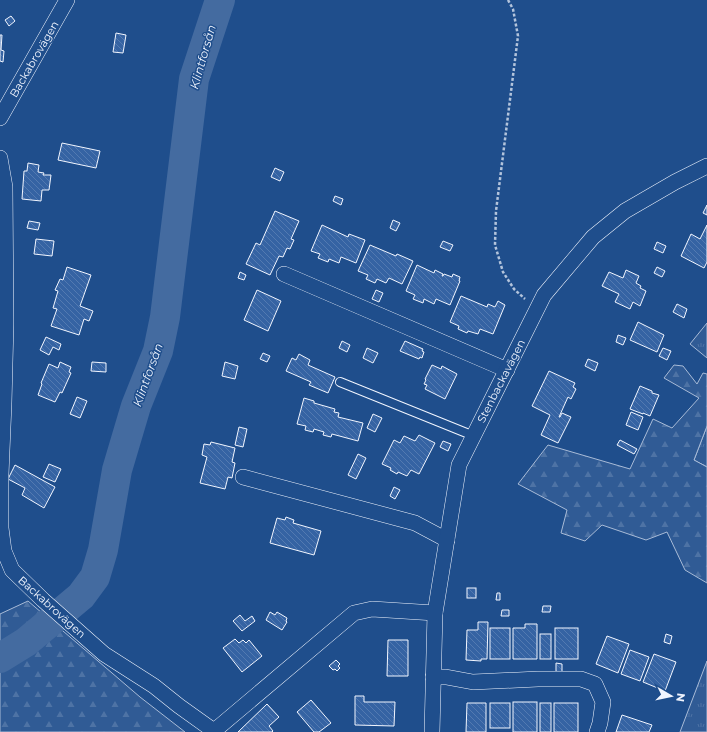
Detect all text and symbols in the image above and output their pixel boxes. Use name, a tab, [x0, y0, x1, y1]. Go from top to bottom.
street label: Backabrovägen	[6, 18, 62, 100]
water label: Klintforsån	[186, 23, 219, 91]
street label: Stenbackavägen	[474, 337, 528, 425]
water label: Klintforsån	[129, 341, 166, 409]
street label: Backabrovägen	[15, 573, 89, 641]
north arrow	[651, 676, 691, 716]
text: N	[673, 692, 688, 703]

